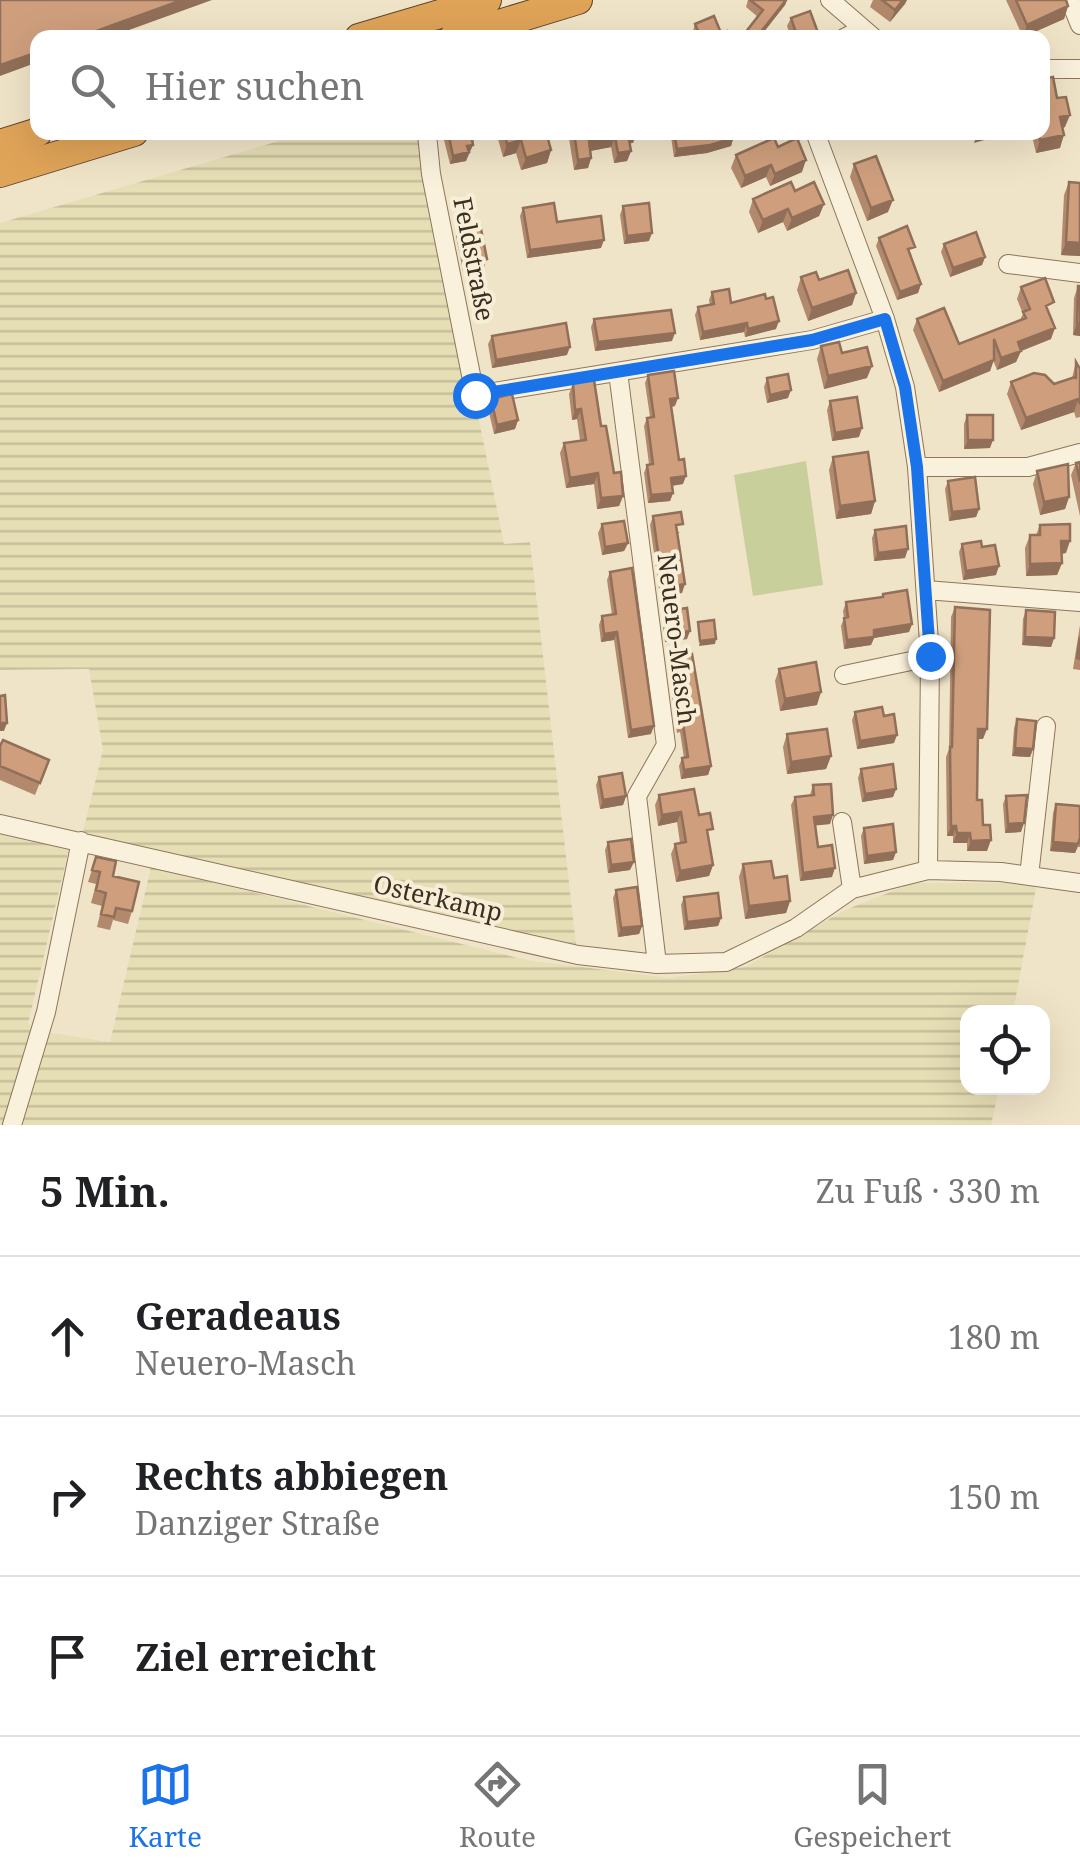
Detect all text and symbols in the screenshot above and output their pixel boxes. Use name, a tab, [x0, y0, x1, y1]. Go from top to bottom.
search box	[30, 30, 1050, 140]
icon: search	[65, 58, 120, 113]
text: Hier suchen	[145, 59, 364, 111]
street label: Feldstraße	[446, 194, 504, 324]
route start	[453, 373, 499, 419]
street label: Neuero-Masch	[651, 551, 705, 727]
route end	[908, 634, 954, 680]
street label: Osterkamp	[370, 866, 506, 928]
map controls	[960, 1005, 1050, 1095]
button: locate	[960, 1005, 1050, 1095]
text: 5 Min.	[40, 1162, 170, 1219]
text: Zu Fuß · 330 m	[816, 1169, 1040, 1212]
text: Geradeaus	[135, 1289, 341, 1341]
icon: ahead	[40, 1309, 95, 1364]
text: 180 m	[948, 1315, 1040, 1358]
text: Neuero-Masch	[135, 1341, 356, 1384]
text: Rechts abbiegen	[135, 1449, 448, 1501]
icon: right	[40, 1469, 95, 1524]
text: 150 m	[948, 1475, 1040, 1518]
text: Danziger Straße	[135, 1501, 380, 1544]
icon: arrive	[40, 1629, 95, 1684]
text: Ziel erreicht	[135, 1630, 376, 1682]
tab: Karte	[129, 1757, 202, 1855]
tab: Route	[459, 1757, 536, 1855]
tab: Gespeichert	[793, 1757, 951, 1855]

